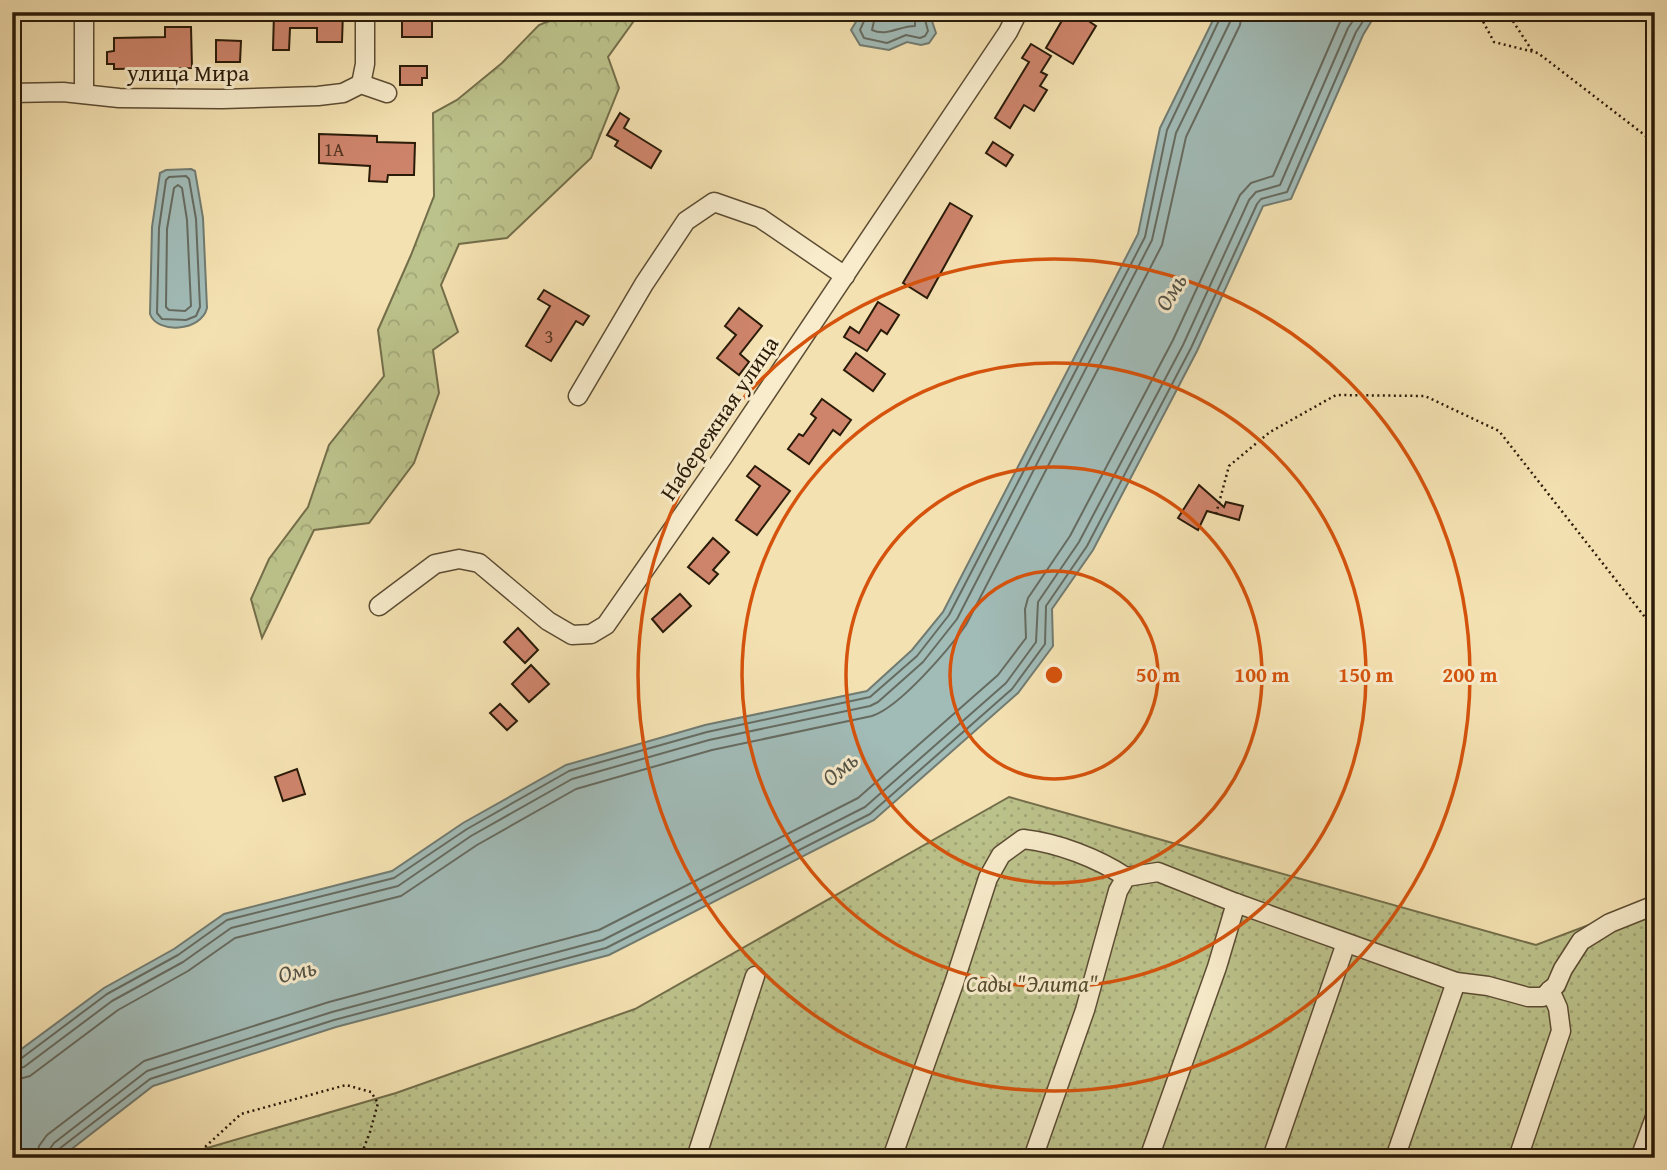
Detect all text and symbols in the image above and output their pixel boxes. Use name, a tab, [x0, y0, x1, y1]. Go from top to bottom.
street label: улица Мира	[126, 56, 249, 89]
house number: 1А	[324, 135, 345, 163]
water label: Омь	[1145, 266, 1196, 317]
house number: 3	[544, 322, 554, 350]
street label: Набережная улица	[651, 329, 786, 507]
text: 50 m	[1136, 659, 1180, 690]
text: 100 m	[1234, 659, 1290, 690]
text: 150 m	[1338, 659, 1394, 690]
text: 200 m	[1442, 659, 1498, 690]
centre of rings	[1042, 663, 1066, 687]
water label: Омь	[814, 743, 866, 795]
water label: Омь	[274, 949, 320, 992]
park label: Сады "Элита"	[966, 967, 1098, 1000]

